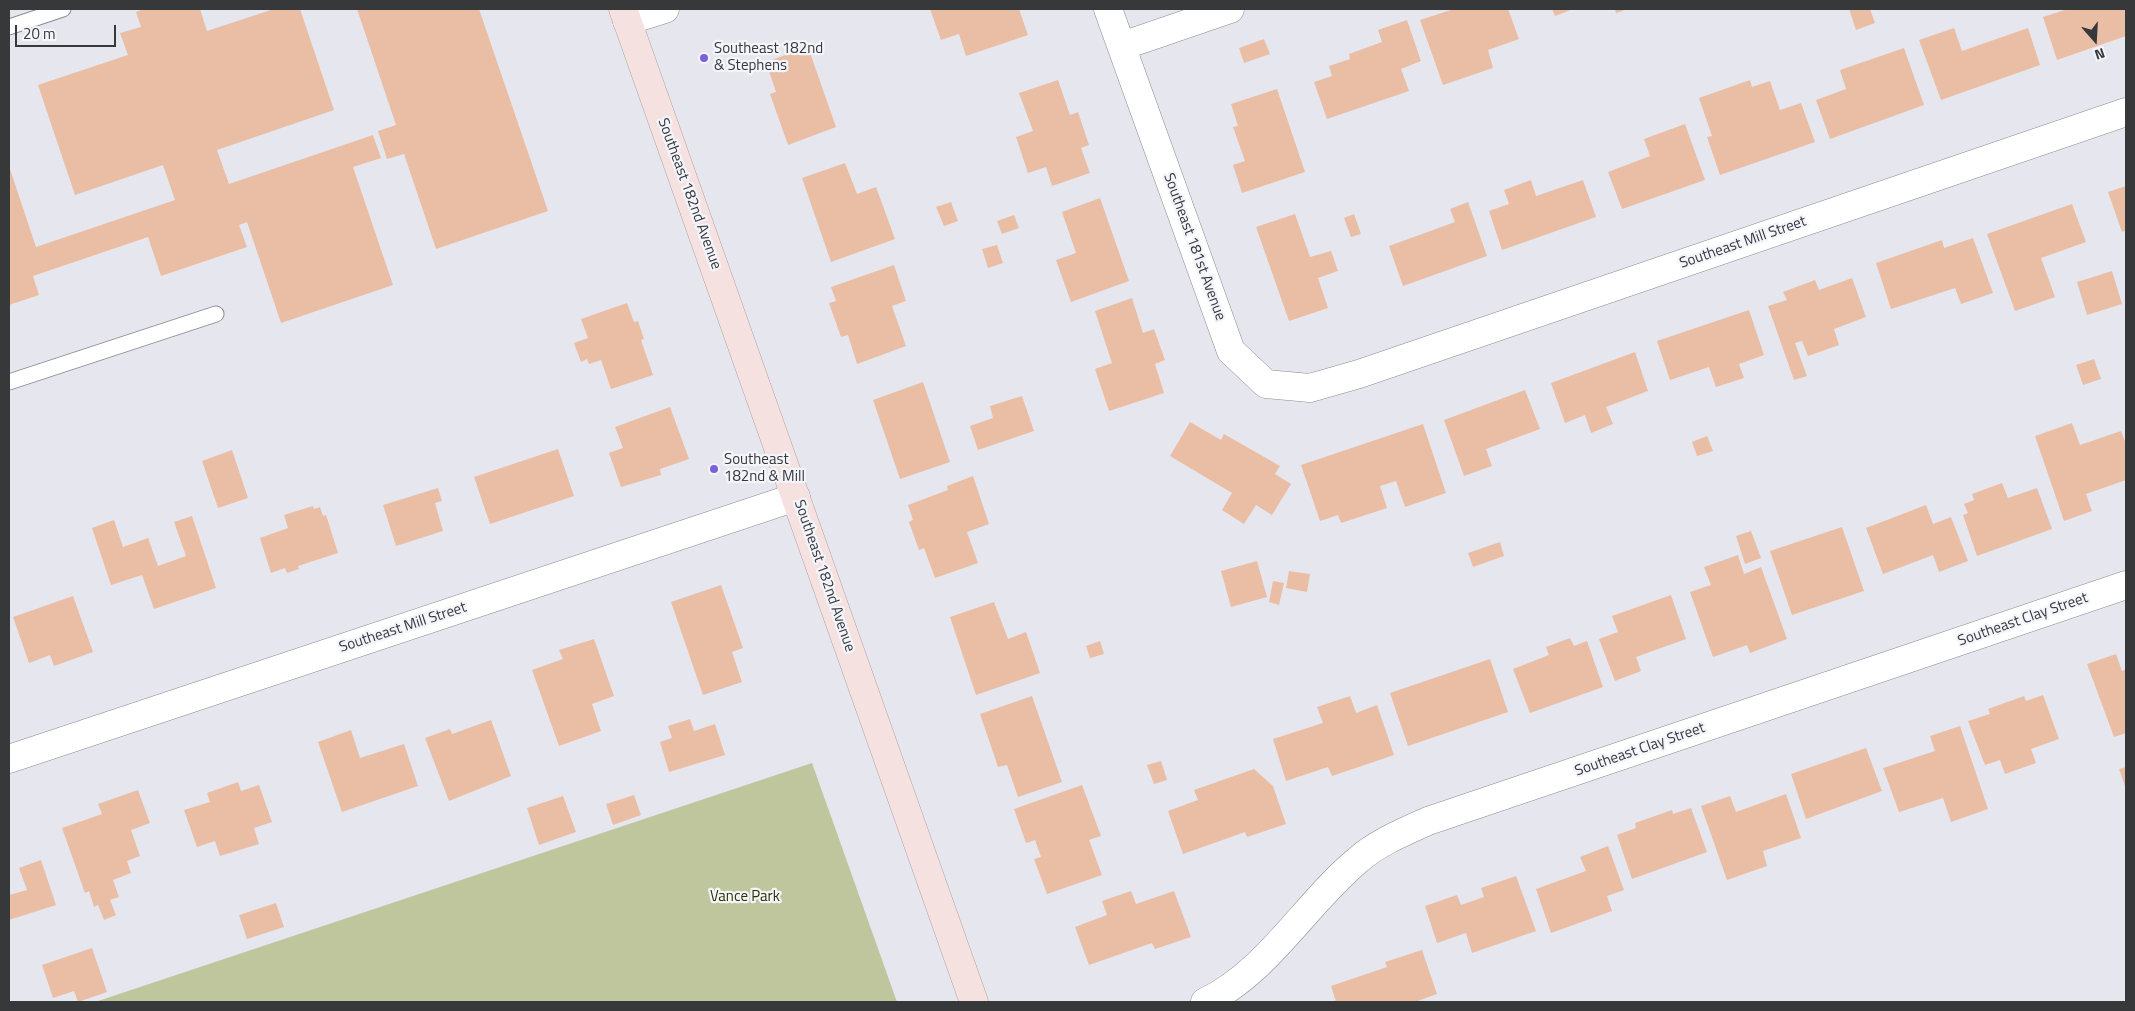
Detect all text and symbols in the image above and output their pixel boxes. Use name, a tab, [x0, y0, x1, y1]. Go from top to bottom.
scale bar	[18, 15, 119, 47]
north arrow	[2070, 15, 2120, 65]
text: 20 m	[23, 22, 56, 45]
place label: Southeast 182nd & Stephens	[714, 40, 823, 75]
text: N	[2092, 43, 2108, 66]
marker: Southeast 182nd & Stephens	[698, 52, 710, 64]
street label: Southeast 182nd Avenue	[653, 116, 725, 272]
street label: Southeast 181st Avenue	[1159, 171, 1229, 323]
street label: Southeast Mill Street	[1677, 213, 1809, 273]
place label: Southeast 182nd & Mill	[724, 451, 805, 486]
marker: Southeast 182nd & Mill	[708, 463, 720, 475]
street label: Southeast 182nd Avenue	[790, 498, 858, 654]
street label: Southeast Clay Street	[1956, 589, 2090, 651]
street label: Southeast Mill Street	[337, 599, 469, 657]
street label: Southeast Clay Street	[1573, 719, 1707, 781]
park label: Vance Park	[710, 888, 780, 906]

